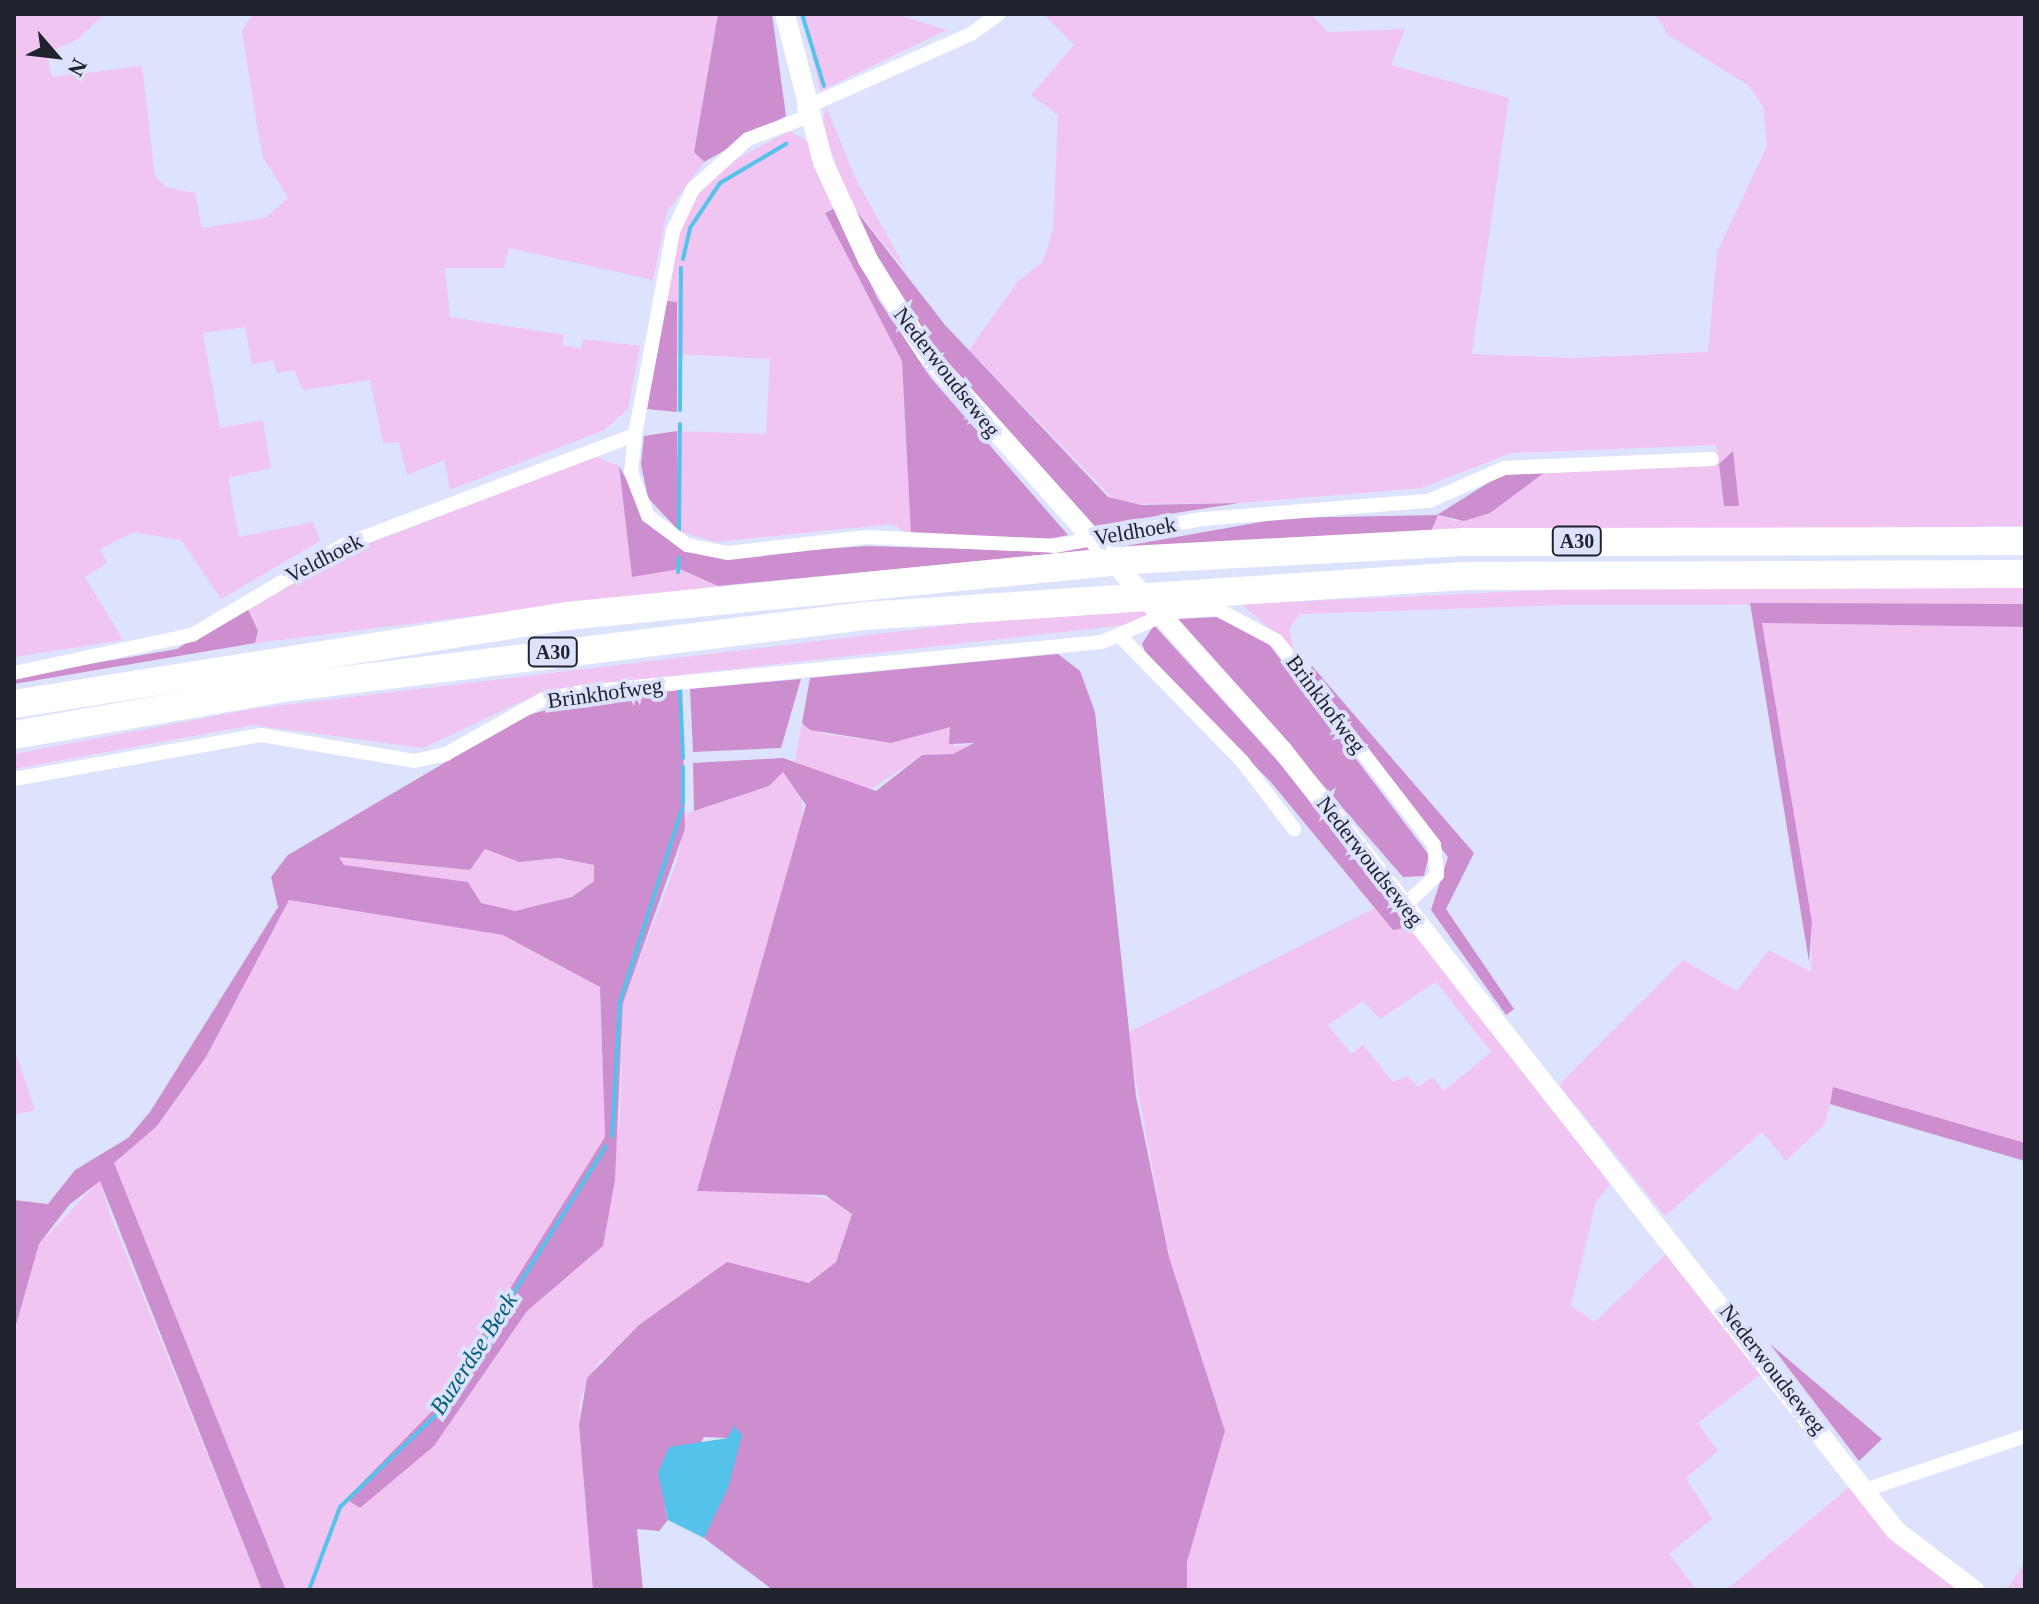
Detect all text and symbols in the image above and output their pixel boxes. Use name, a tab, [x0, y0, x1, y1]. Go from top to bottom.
north arrow	[16, 16, 96, 96]
text: N	[63, 55, 92, 80]
street label: Nederwoudseweg	[888, 302, 1006, 442]
street label: Veldhoek	[1092, 511, 1178, 551]
road number: A30	[1551, 525, 1603, 557]
street label: Veldhoek	[281, 527, 367, 589]
road number: A30	[527, 636, 579, 668]
street label: Brinkhofweg	[1281, 650, 1371, 758]
street label: Brinkhofweg	[546, 672, 664, 714]
street label: Nederwoudseweg	[1311, 791, 1429, 931]
water label: Buzerdse Beek	[424, 1288, 524, 1420]
street label: Nederwoudseweg	[1714, 1299, 1832, 1439]

